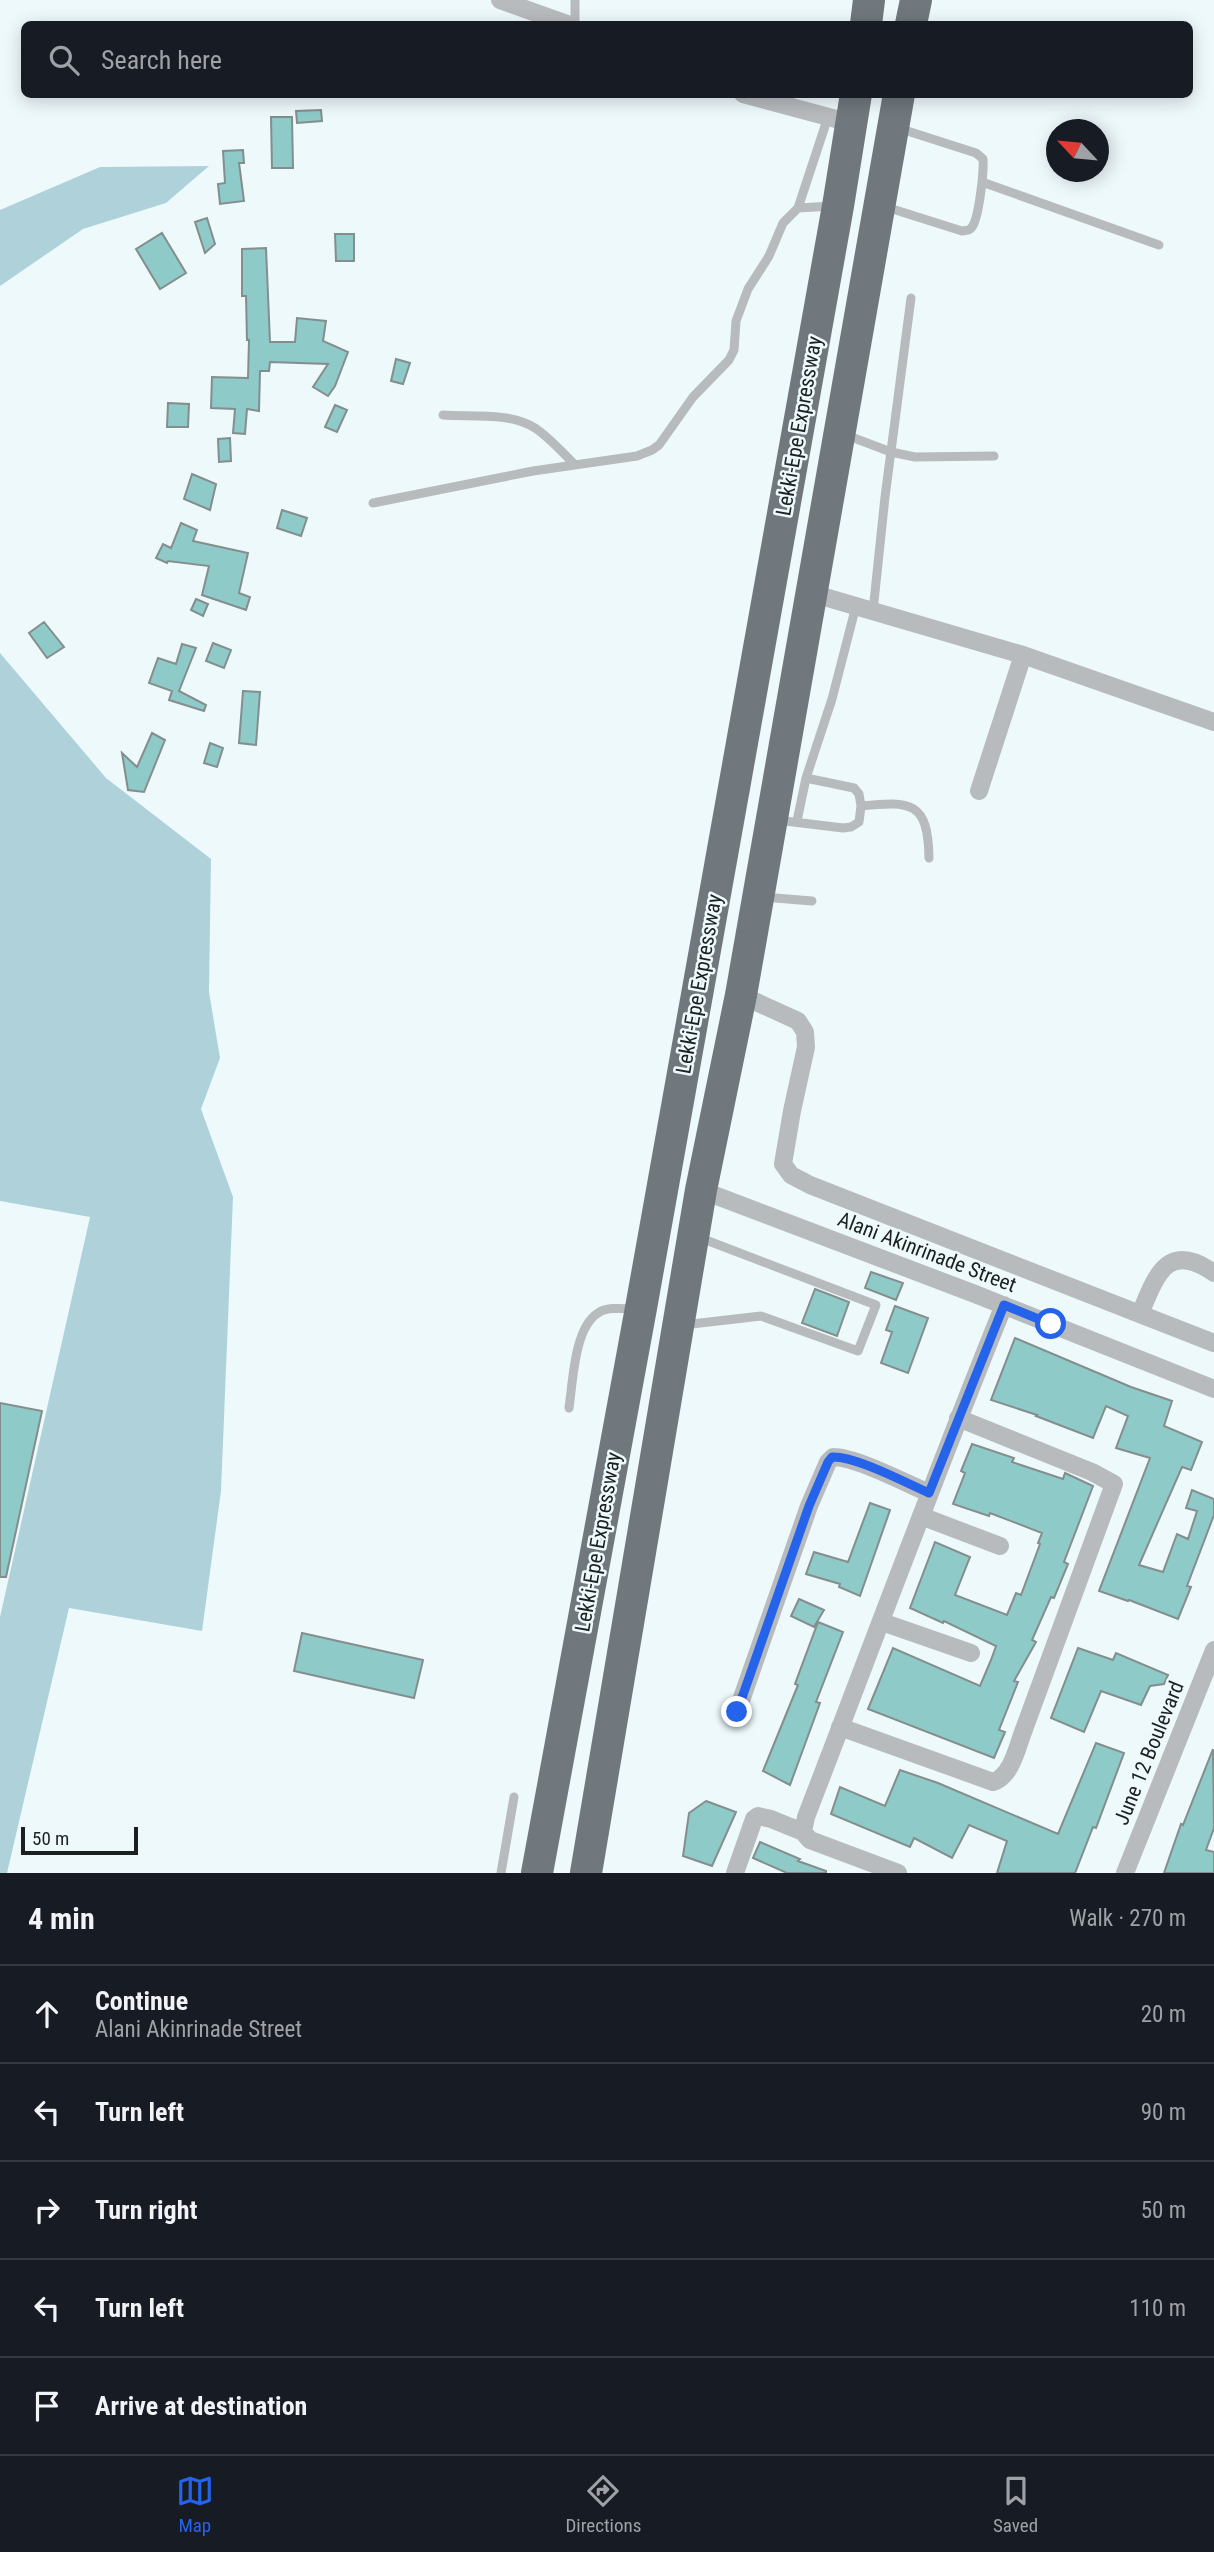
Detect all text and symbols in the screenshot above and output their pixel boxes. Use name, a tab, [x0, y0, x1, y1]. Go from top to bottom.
search box	[21, 21, 1193, 98]
icon: search	[45, 41, 83, 79]
text: Search here	[101, 45, 222, 75]
north arrow	[1046, 119, 1109, 182]
street label: Lekki-Epe Expressway	[771, 334, 827, 518]
street label: Lekki-Epe Expressway	[671, 892, 727, 1076]
street label: Alani Akinrinade Street	[834, 1207, 1020, 1297]
route start	[1035, 1308, 1066, 1339]
street label: Lekki-Epe Expressway	[570, 1450, 626, 1634]
street label: June 12 Boulevard	[1109, 1678, 1189, 1828]
route end	[721, 1696, 752, 1727]
scale bar	[21, 1824, 138, 1856]
text: 50 m	[32, 1827, 69, 1850]
text: 4 min	[28, 1901, 95, 1936]
text: Walk · 270 m	[1069, 1905, 1186, 1932]
text: Continue	[95, 1986, 188, 2016]
icon: ahead	[28, 1995, 66, 2033]
text: 20 m	[1141, 2001, 1186, 2028]
text: Alani Akinrinade Street	[95, 2016, 302, 2043]
icon: left	[28, 2093, 66, 2131]
text: Turn left	[95, 2097, 184, 2127]
text: 90 m	[1141, 2099, 1186, 2126]
icon: right	[28, 2191, 66, 2229]
text: Turn right	[95, 2195, 197, 2225]
text: 50 m	[1141, 2197, 1186, 2224]
icon: left	[28, 2289, 66, 2327]
text: Turn left	[95, 2293, 184, 2323]
text: 110 m	[1129, 2295, 1186, 2322]
icon: arrive	[28, 2387, 66, 2425]
text: Arrive at destination	[95, 2391, 307, 2421]
tab: Map	[176, 2472, 214, 2537]
tab: Directions	[565, 2472, 641, 2537]
tab: Saved	[993, 2472, 1038, 2537]

